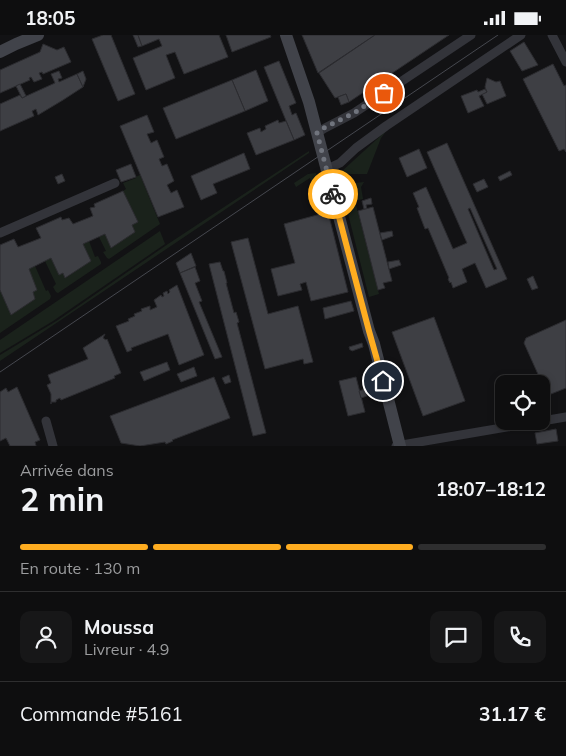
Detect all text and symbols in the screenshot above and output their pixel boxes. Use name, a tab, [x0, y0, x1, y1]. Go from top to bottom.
text: 18:05	[25, 6, 75, 30]
pin	[363, 72, 405, 114]
icon: bag	[370, 79, 398, 107]
courier	[308, 169, 358, 219]
icon: bike	[319, 180, 347, 208]
pin	[362, 360, 404, 402]
icon: home	[369, 367, 397, 395]
map controls	[495, 375, 550, 430]
button: locate	[495, 375, 550, 430]
text: Arrivée dans	[20, 460, 114, 480]
text: 18:07–18:12	[436, 477, 546, 501]
text: 2 min	[20, 479, 104, 519]
text: En route · 130 m	[20, 558, 140, 578]
button: person	[20, 611, 72, 663]
button: chat	[430, 611, 482, 663]
button: phone	[494, 611, 546, 663]
text: Moussa	[84, 615, 154, 639]
text: Livreur · 4.9	[84, 639, 169, 659]
text: Commande #5161	[20, 702, 183, 726]
text: 31.17 €	[479, 702, 546, 726]

